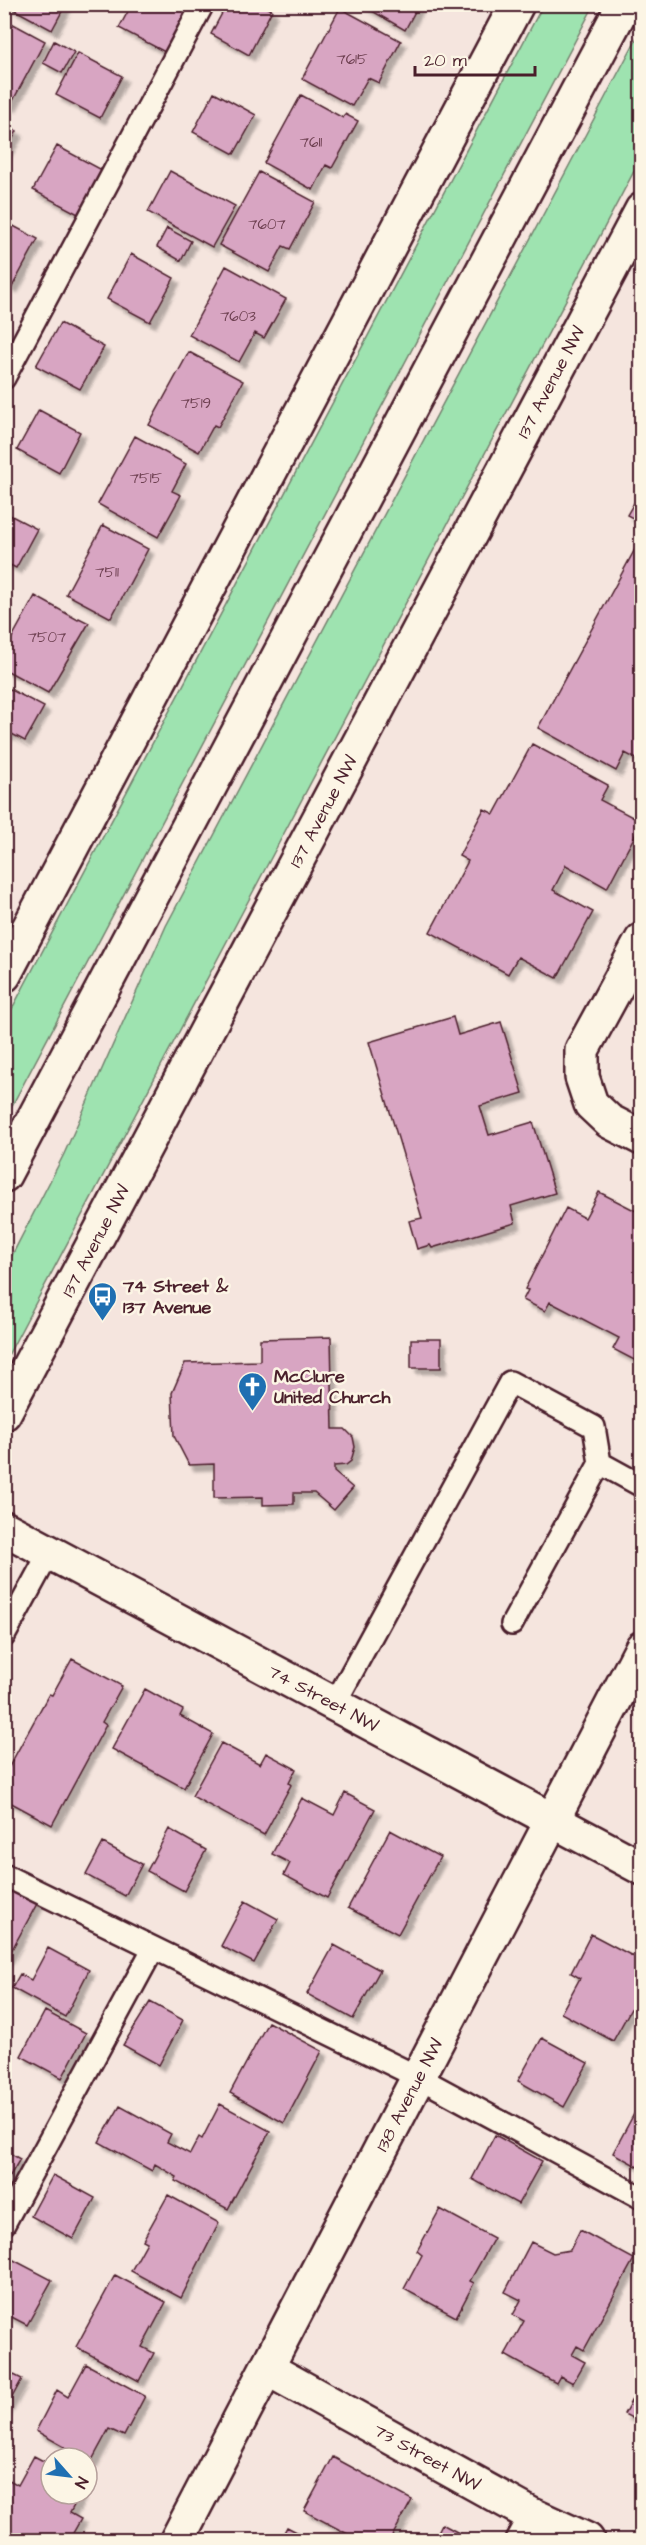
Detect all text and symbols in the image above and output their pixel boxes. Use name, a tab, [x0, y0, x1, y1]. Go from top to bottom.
scale bar	[415, 39, 535, 77]
text: 20 m	[424, 48, 467, 73]
house number: 7615	[336, 49, 368, 70]
house number: 7611	[300, 132, 322, 153]
house number: 7607	[248, 214, 286, 235]
house number: 7603	[220, 306, 256, 327]
street label: 137 Avenue NW	[511, 322, 591, 443]
house number: 7519	[181, 393, 211, 414]
house number: 7515	[130, 468, 163, 489]
house number: 7511	[95, 562, 119, 583]
house number: 7507	[28, 627, 66, 648]
street label: 137 Avenue NW	[283, 751, 364, 872]
street label: 137 Avenue NW	[56, 1180, 136, 1301]
place label: 74 Street & 137 Avenue	[122, 1274, 229, 1320]
bus stop icon: 74 Street & 137 Avenue	[86, 1280, 118, 1322]
place label: McClure United Church	[274, 1364, 391, 1410]
church icon: McClure United Church	[237, 1370, 269, 1412]
street label: 74 Street NW	[264, 1659, 383, 1738]
street label: 138 Avenue NW	[370, 2034, 449, 2156]
street label: 73 Street NW	[369, 2418, 485, 2497]
north arrow	[39, 2446, 99, 2506]
text: N	[69, 2473, 93, 2492]

